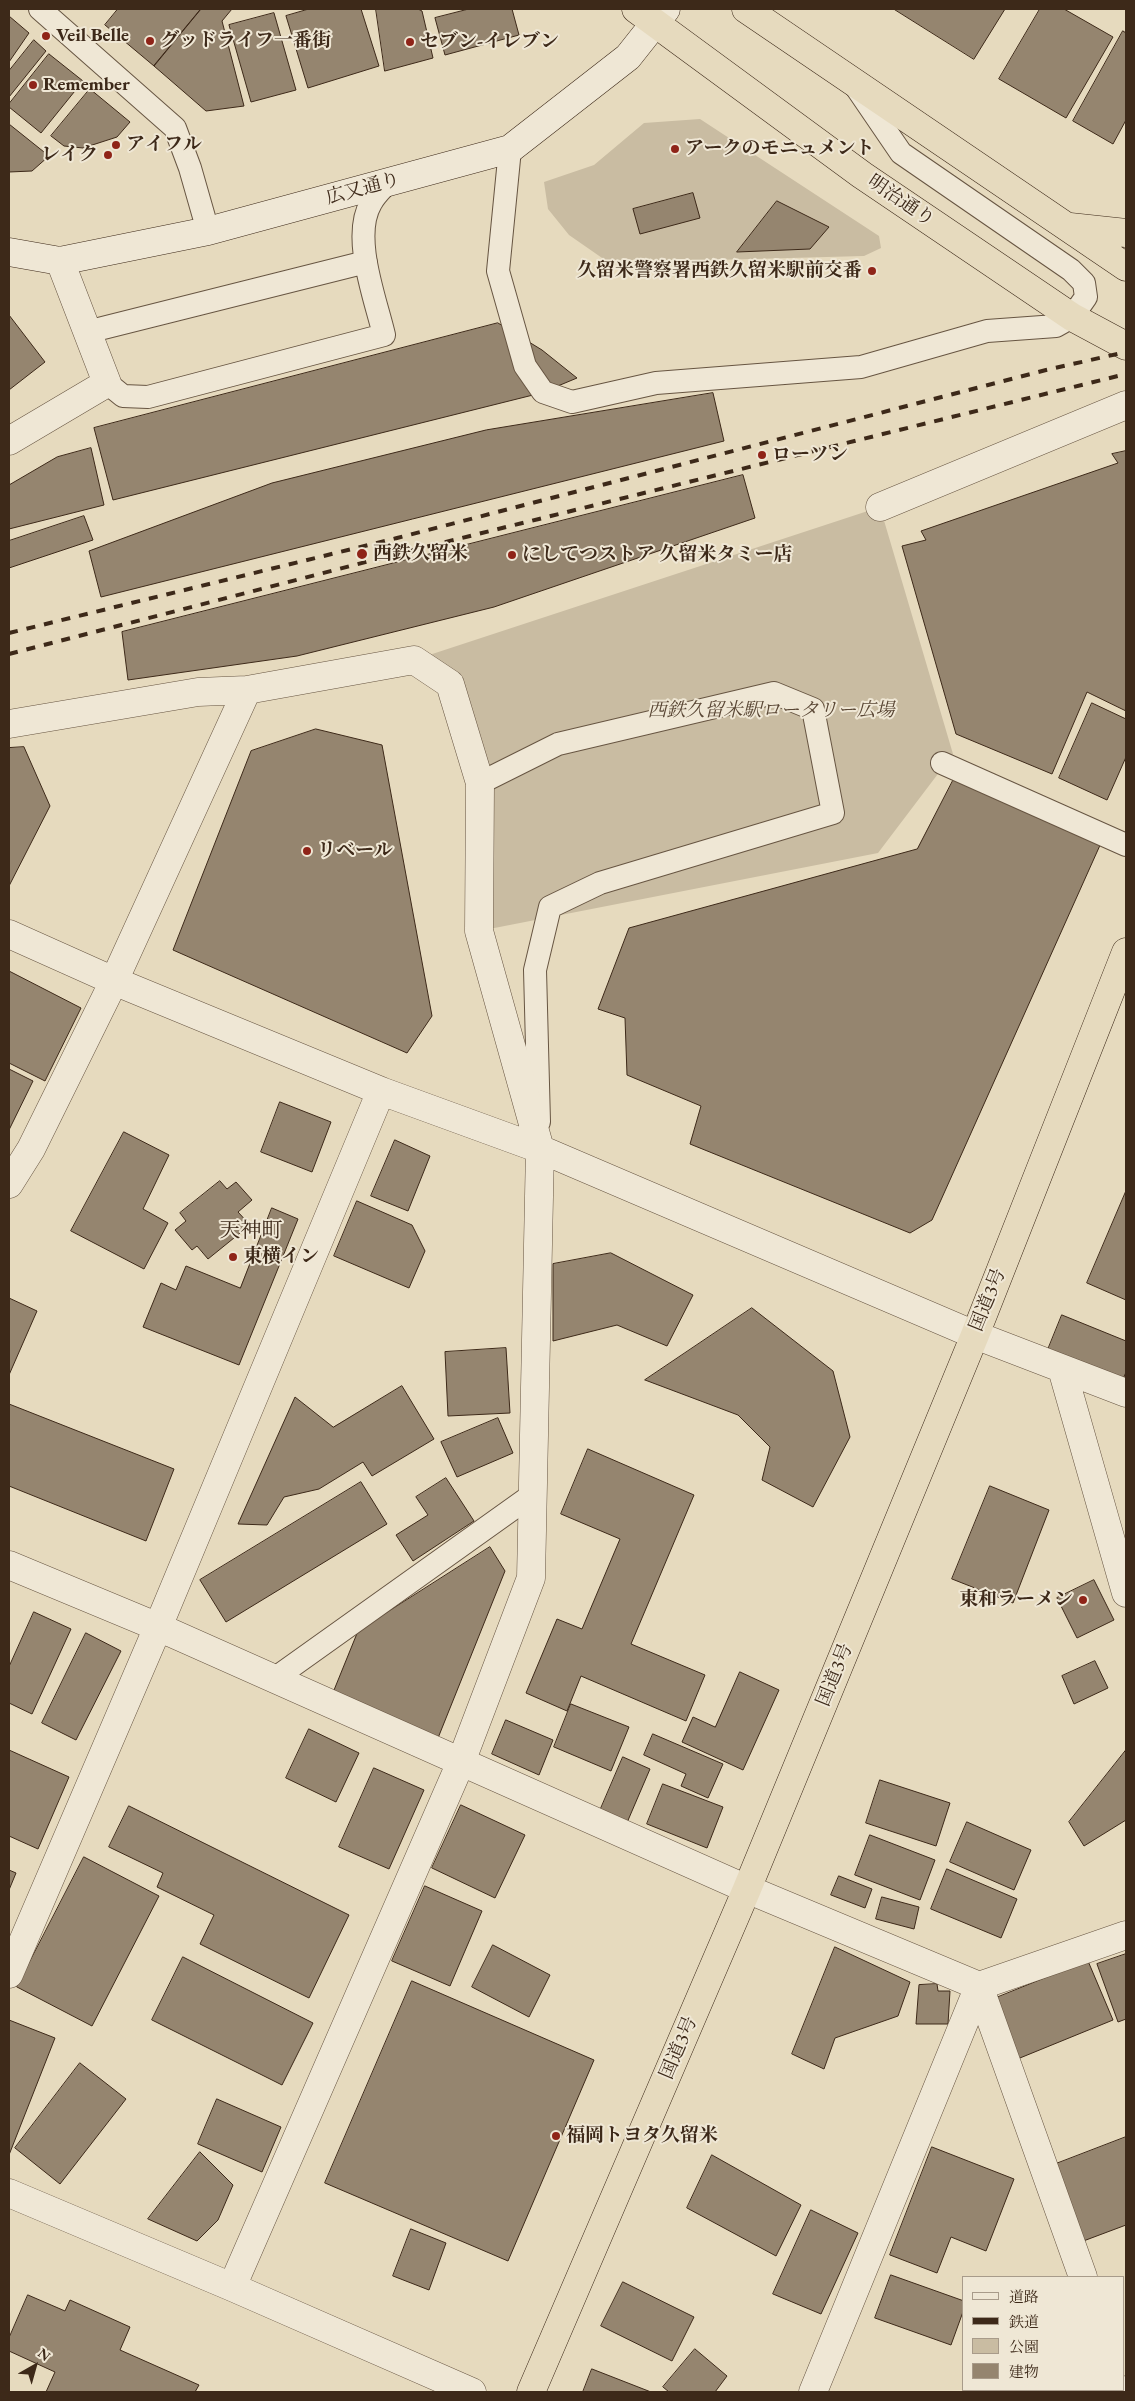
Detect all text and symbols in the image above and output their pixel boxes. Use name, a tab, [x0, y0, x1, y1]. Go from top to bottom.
place label: Veil Belle	[56, 25, 129, 47]
marker: Veil Belle	[40, 30, 52, 42]
place label: グッドライフ一番街	[160, 30, 331, 52]
place label: セブン-イレブン	[420, 31, 559, 53]
marker: グッドライフ一番街	[144, 35, 156, 47]
marker: セブン-イレブン	[404, 36, 416, 48]
place label: Remember	[43, 74, 130, 96]
marker: Remember	[27, 79, 39, 91]
place label: アイフル	[126, 134, 202, 156]
place label: アークのモニュメント	[685, 138, 874, 160]
marker: アイフル	[110, 139, 122, 151]
marker: アークのモニュメント	[669, 143, 681, 155]
place label: レイク	[41, 144, 98, 166]
marker: レイク	[102, 149, 114, 161]
street label: 広又通り	[323, 168, 403, 210]
street label: 明治通り	[863, 170, 939, 232]
place label: 久留米警察署西鉄久留米駅前交番	[577, 260, 862, 282]
marker: 久留米警察署西鉄久留米駅前交番	[866, 265, 878, 277]
place label: ローソン	[772, 444, 848, 466]
marker: ローソン	[756, 449, 768, 461]
place label: 西鉄久留米	[373, 543, 468, 565]
place label: にしてつストア 久留米タミー店	[522, 544, 793, 566]
marker: 西鉄久留米	[355, 547, 369, 561]
marker: にしてつストア 久留米タミー店	[506, 549, 518, 561]
park label: 西鉄久留米駅ロータリー広場	[648, 700, 894, 722]
place label: リベール	[317, 840, 393, 862]
marker: リベール	[301, 845, 313, 857]
district label: 天神町	[220, 1218, 282, 1244]
place label: 東横イン	[243, 1246, 319, 1268]
marker: 東横イン	[227, 1251, 239, 1263]
street label: 国道3号	[965, 1265, 1011, 1335]
place label: 東和ラーメン	[959, 1589, 1073, 1611]
marker: 東和ラーメン	[1077, 1594, 1089, 1606]
street label: 国道3号	[812, 1640, 858, 1710]
street label: 国道3号	[656, 2013, 702, 2083]
place label: 福岡トヨタ久留米	[566, 2125, 718, 2147]
marker: 福岡トヨタ久留米	[550, 2130, 562, 2142]
legend	[962, 2276, 1125, 2391]
text: 道路	[1009, 2287, 1039, 2306]
text: 鉄道	[1009, 2312, 1039, 2331]
text: 公園	[1009, 2337, 1039, 2356]
north arrow	[10, 2341, 60, 2391]
text: N	[34, 2344, 54, 2365]
text: 建物	[1009, 2362, 1039, 2381]

